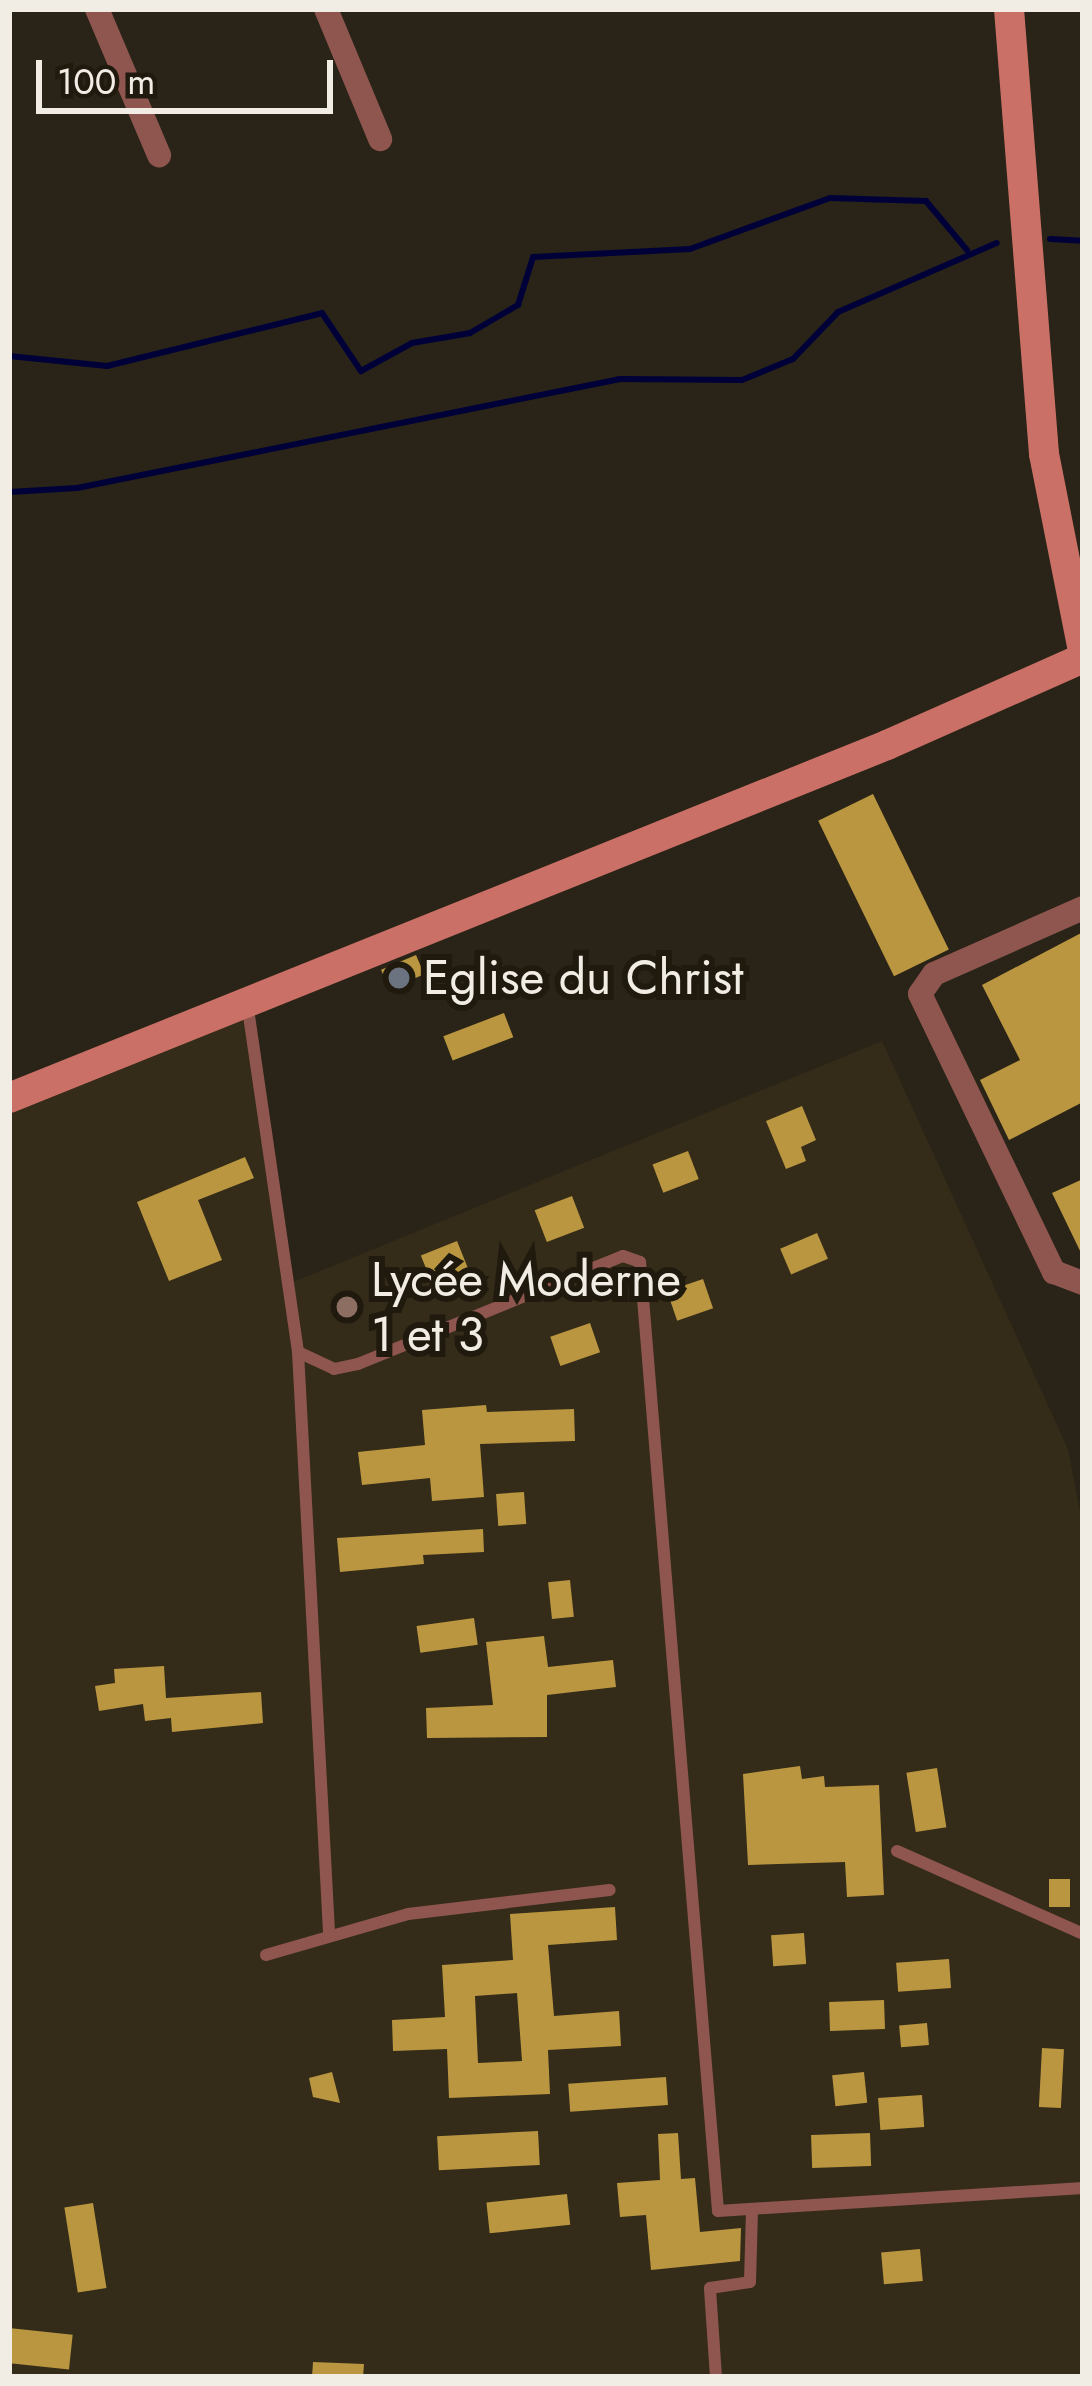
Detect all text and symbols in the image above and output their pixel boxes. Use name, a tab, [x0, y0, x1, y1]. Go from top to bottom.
scale bar	[42, 36, 339, 110]
text: 100 m	[57, 55, 155, 107]
place label: Eglise du Christ	[423, 949, 744, 1007]
marker: Eglise du Christ	[386, 965, 412, 991]
place label: Lycée Moderne 1 et 3	[371, 1250, 681, 1363]
marker: Lycée Moderne 1 et 3	[334, 1294, 360, 1320]

